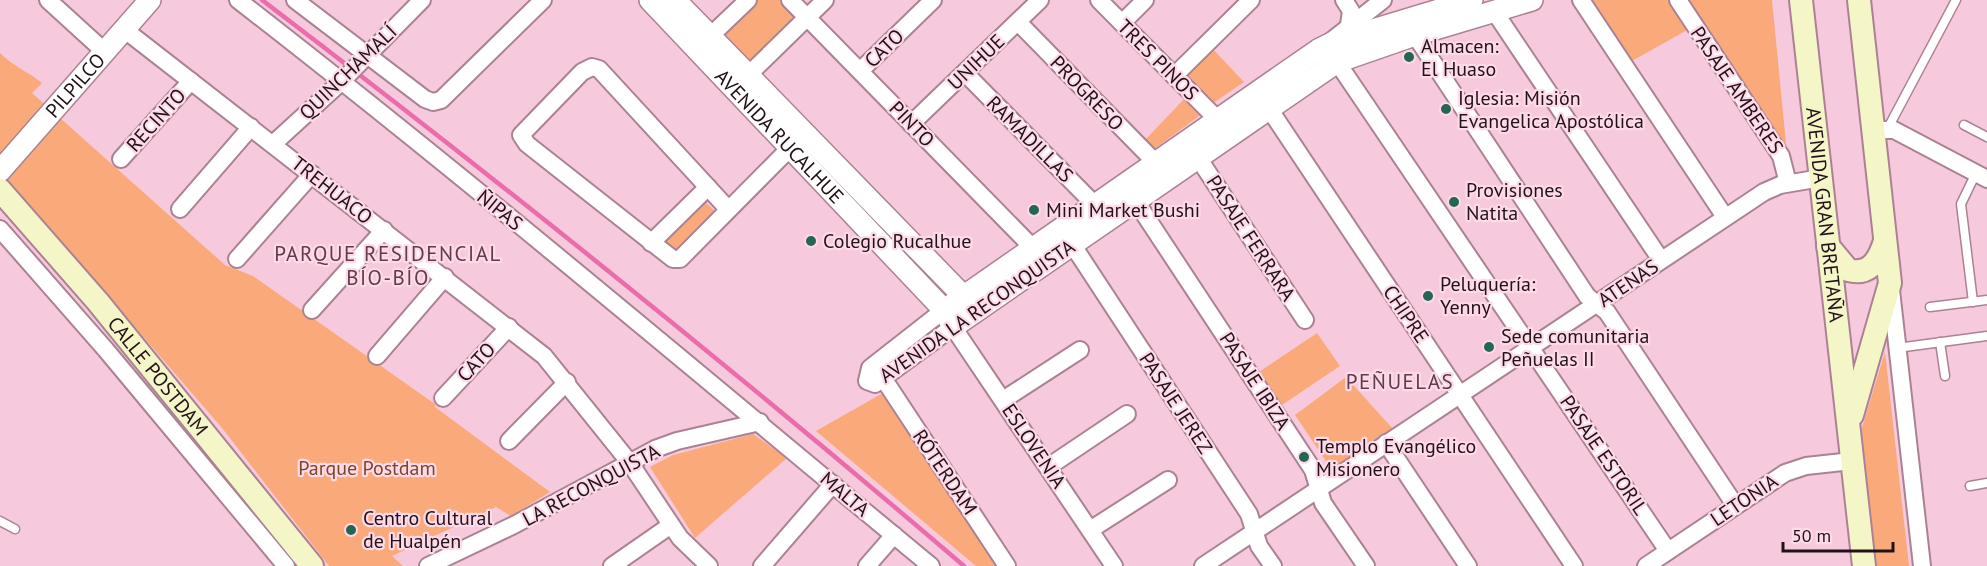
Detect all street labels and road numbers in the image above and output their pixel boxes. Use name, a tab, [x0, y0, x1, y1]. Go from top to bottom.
street label: TRES PINOS	[1112, 14, 1204, 106]
street label: QUINCHAMALÍ	[294, 19, 403, 125]
street label: PASAJE AMBERES	[1685, 21, 1789, 159]
street label: CATO	[859, 23, 909, 73]
street label: UNIHUE	[942, 28, 1010, 96]
street label: PILPILCO	[40, 47, 111, 123]
street label: PROGRESO	[1045, 50, 1129, 136]
street label: AVENIDA RUCALHUE	[709, 64, 849, 209]
street label: RECINTO	[121, 83, 191, 157]
street label: RAMADILLAS	[981, 90, 1079, 188]
street label: PINTO	[884, 95, 940, 153]
street label: AVENIDA GRAN BRETAÑA	[1800, 106, 1850, 324]
street label: TREHUACO	[286, 150, 378, 230]
street label: PASAJE FERRARA	[1201, 170, 1302, 306]
street label: ÑIPAS	[472, 184, 528, 236]
street label: AVENIDA LA RECONQUISTA	[874, 233, 1080, 388]
street label: ATENAS	[1593, 253, 1663, 313]
street label: CHIPRE	[1377, 280, 1435, 348]
street label: CALLE POSTDAM	[102, 311, 214, 441]
street label: PASAJE IBIZA	[1214, 327, 1296, 435]
street label: CATO	[451, 337, 501, 387]
street label: PASAJE JEREZ	[1134, 347, 1219, 459]
street label: PASAJE ESTORIL	[1554, 390, 1654, 520]
street label: ESLOVENIA	[996, 399, 1072, 494]
street label: RÓTERDAM	[907, 424, 983, 520]
street label: LA RECONQUISTA	[518, 438, 664, 532]
street label: MALTA	[815, 466, 875, 522]
street label: LETONIA	[1705, 468, 1783, 532]

